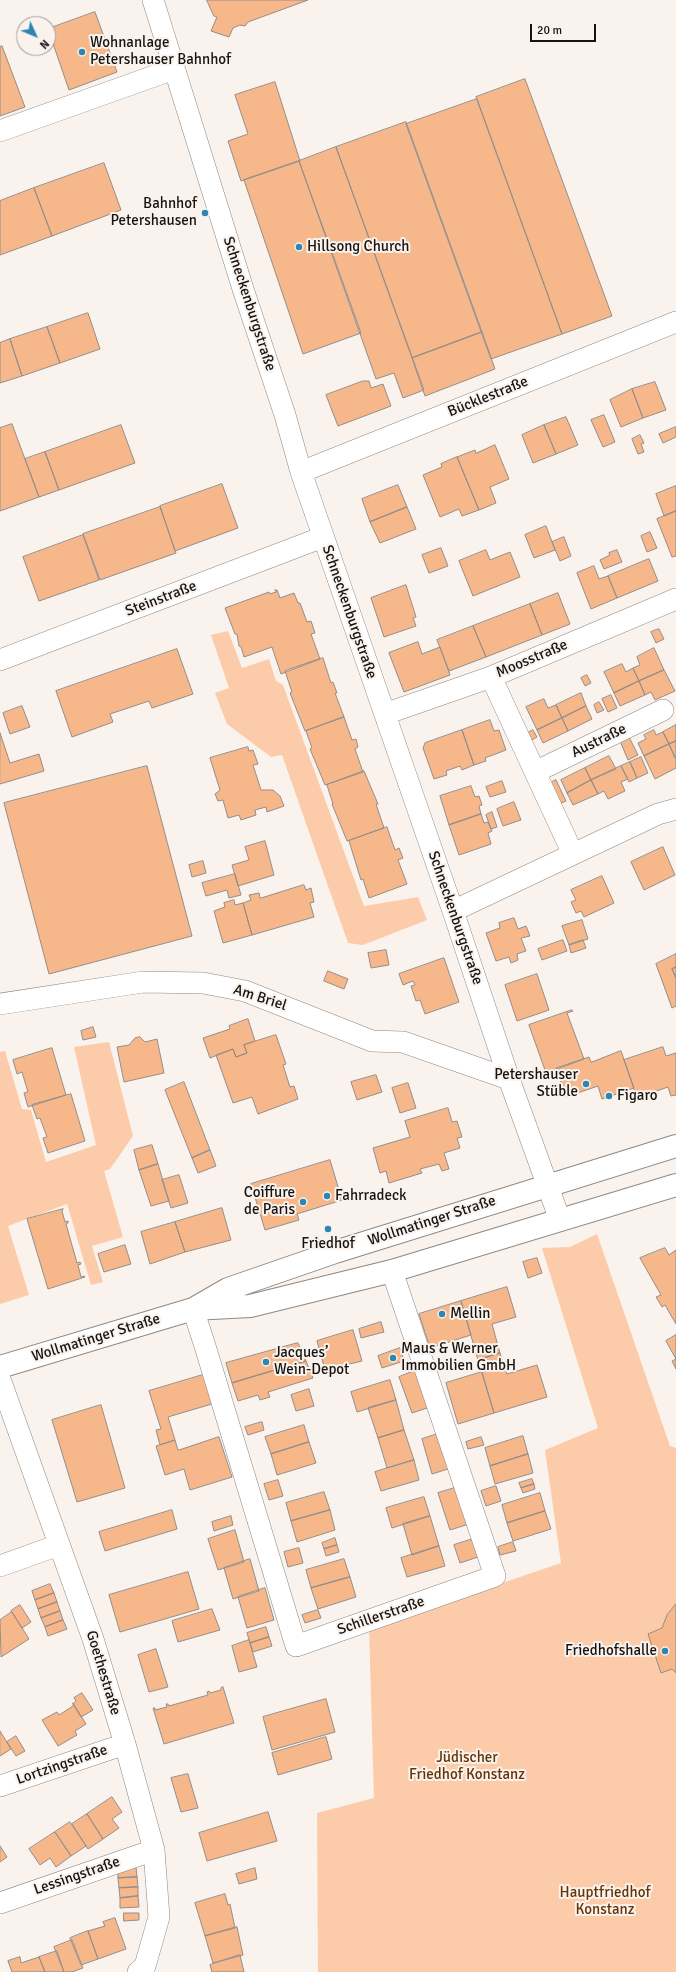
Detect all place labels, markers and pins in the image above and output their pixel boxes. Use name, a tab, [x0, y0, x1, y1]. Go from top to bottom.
place label: Wohnanlage Petershauser Bahnhof	[90, 34, 231, 69]
marker: Wohnanlage Petershauser Bahnhof	[77, 47, 87, 57]
place label: Bahnhof Petershausen	[110, 195, 197, 230]
marker: Bahnhof Petershausen	[200, 208, 210, 218]
place label: Hillsong Church	[307, 238, 409, 256]
marker: Hillsong Church	[294, 242, 304, 252]
place label: Petershauser Stüble	[494, 1066, 578, 1101]
marker: Petershauser Stüble	[581, 1079, 591, 1089]
place label: Figaro	[617, 1087, 657, 1105]
marker: Figaro	[604, 1091, 614, 1101]
place label: Coiffure de Paris	[244, 1184, 295, 1219]
place label: Fahrradeck	[335, 1187, 407, 1205]
marker: Fahrradeck	[322, 1191, 332, 1201]
marker: Coiffure de Paris	[298, 1197, 308, 1207]
marker: Friedhof	[323, 1224, 333, 1234]
place label: Friedhof	[301, 1235, 355, 1253]
place label: Mellin	[450, 1305, 490, 1323]
marker: Mellin	[437, 1309, 447, 1319]
place label: Maus & Werner Immobilien GmbH	[401, 1340, 516, 1375]
place label: Jacques’ Wein-Depot	[274, 1344, 349, 1379]
marker: Maus & Werner Immobilien GmbH	[388, 1353, 398, 1363]
marker: Jacques’ Wein-Depot	[261, 1357, 271, 1367]
place label: Friedhofshalle	[565, 1642, 657, 1660]
marker: Friedhofshalle	[660, 1646, 670, 1656]

